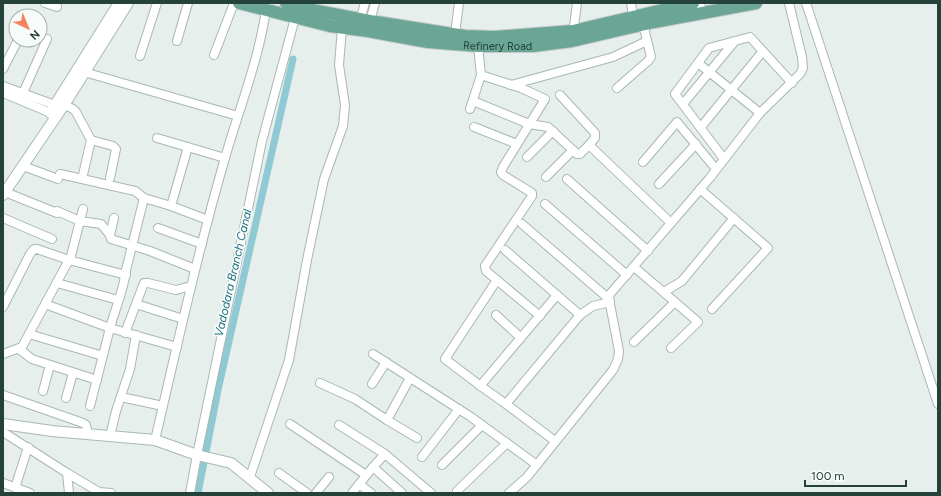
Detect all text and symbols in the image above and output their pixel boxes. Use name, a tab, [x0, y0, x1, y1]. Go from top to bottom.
north arrow	[8, 8, 48, 48]
text: N	[27, 27, 42, 42]
street label: Refinery Road	[463, 39, 532, 53]
water label: Vadodara Branch Canal	[211, 208, 255, 338]
scale bar	[805, 462, 906, 488]
text: 100 m	[811, 469, 845, 483]

